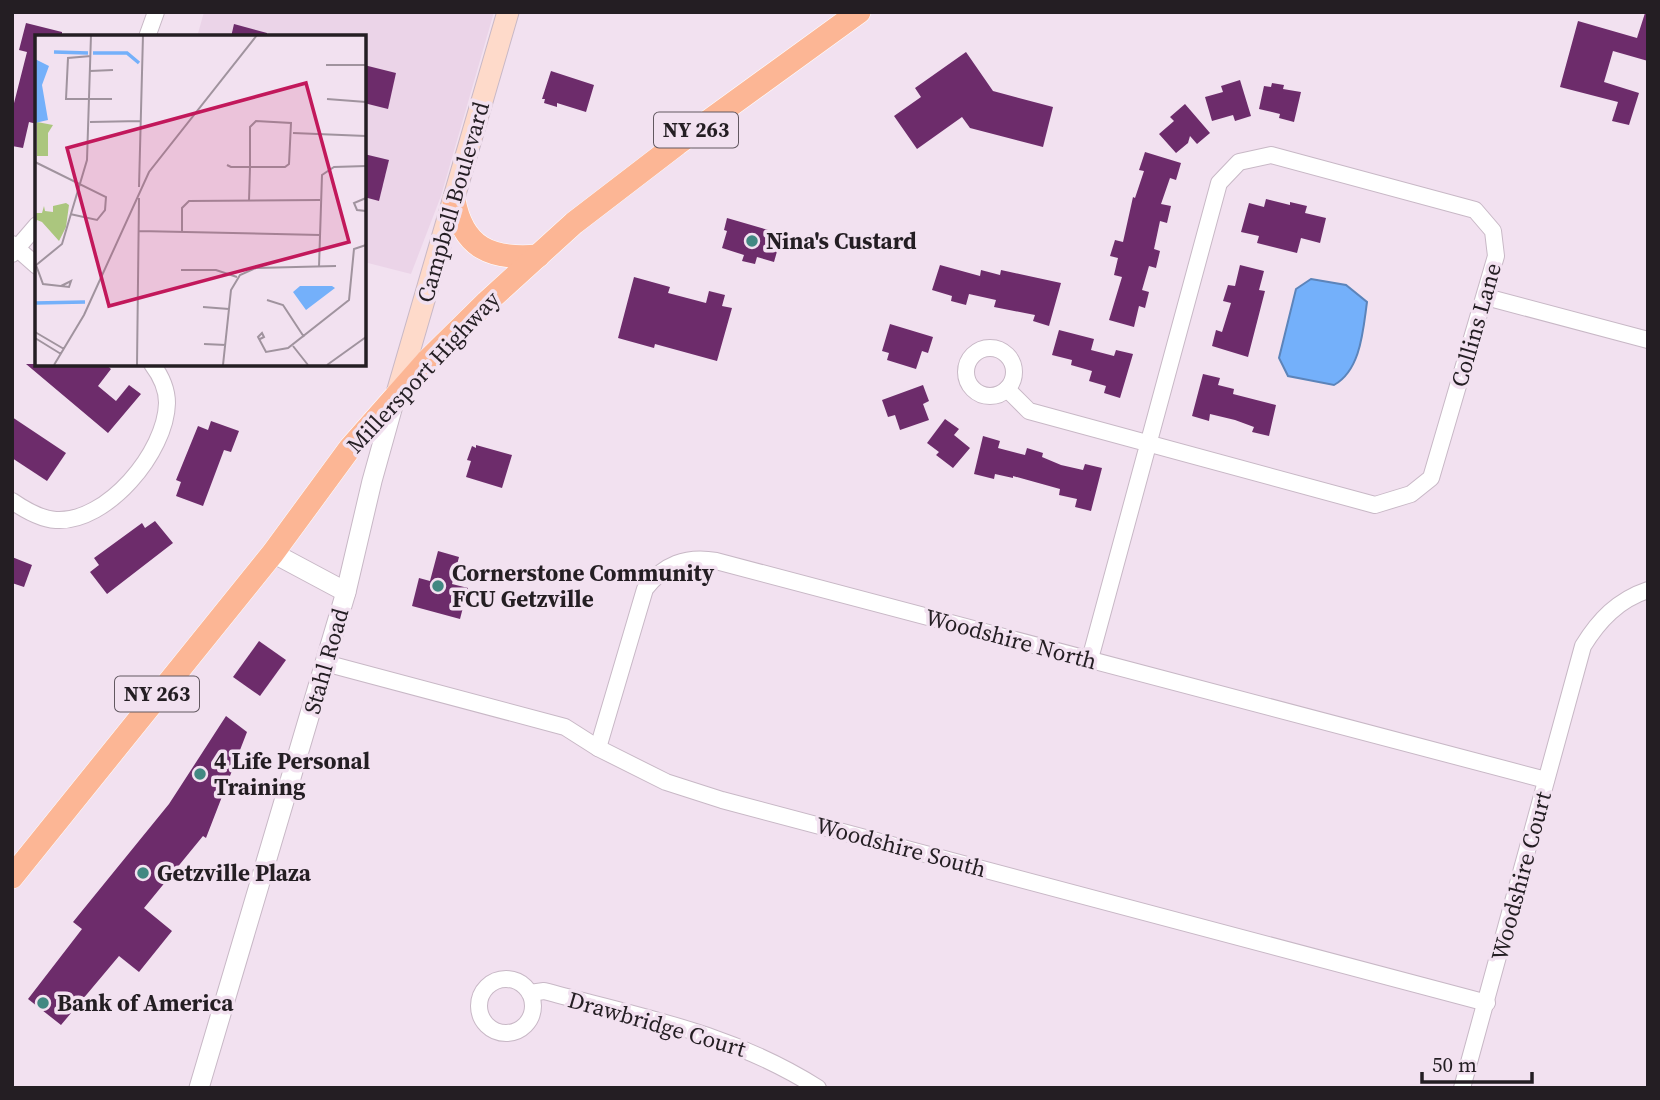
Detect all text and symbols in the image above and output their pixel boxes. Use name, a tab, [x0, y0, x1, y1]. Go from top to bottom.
inset map	[35, 35, 366, 366]
street label: Campbell Boulevard	[409, 98, 497, 306]
road number: NY 263	[654, 113, 738, 148]
place label: Nina's Custard	[766, 225, 917, 257]
marker: Nina's Custard	[744, 233, 760, 249]
street label: Collins Lane	[1443, 259, 1509, 391]
street label: Millersport Highway	[339, 284, 507, 460]
place label: Cornerstone Community FCU Getzville	[452, 557, 715, 615]
marker: Cornerstone Community FCU Getzville	[430, 578, 446, 594]
street label: Woodshire North	[922, 601, 1101, 677]
street label: Stahl Road	[296, 604, 356, 718]
road number: NY 263	[115, 676, 199, 712]
place label: 4 Life Personal Training	[214, 745, 370, 803]
marker: 4 Life Personal Training	[192, 766, 208, 782]
street label: Woodshire Court	[1483, 787, 1559, 964]
street label: Woodshire South	[812, 809, 990, 885]
place label: Getzville Plaza	[157, 857, 312, 889]
marker: Getzville Plaza	[135, 865, 151, 881]
street label: Drawbridge Court	[564, 983, 750, 1065]
place label: Bank of America	[57, 987, 234, 1019]
marker: Bank of America	[35, 995, 51, 1011]
scale bar	[1422, 1040, 1532, 1084]
text: 50 m	[1432, 1050, 1477, 1079]

